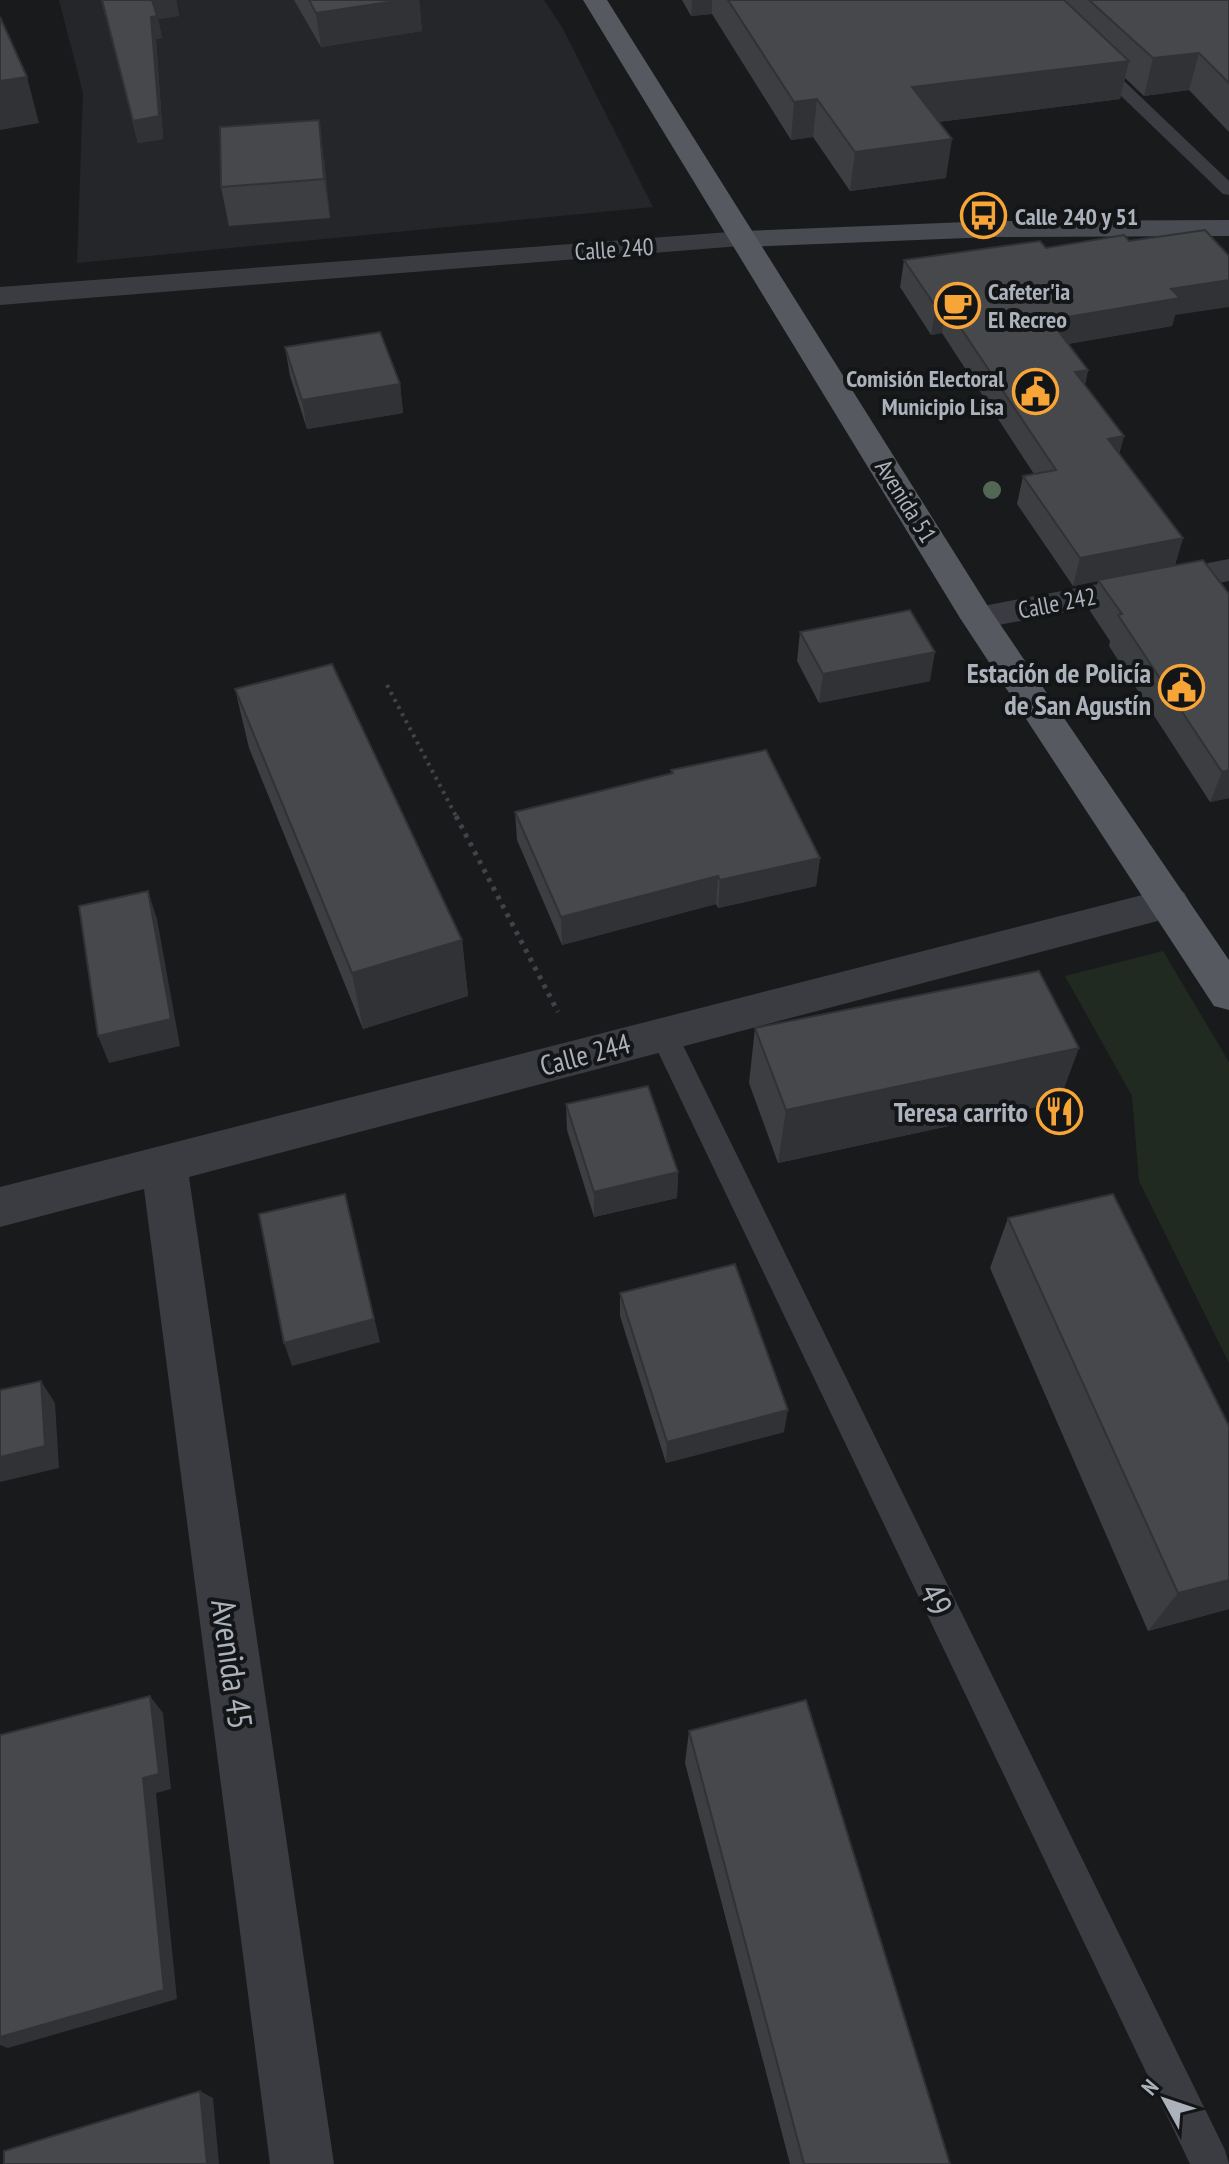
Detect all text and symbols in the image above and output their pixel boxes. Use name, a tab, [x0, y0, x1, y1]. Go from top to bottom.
bus stop icon: Calle 240 y 51	[960, 192, 1008, 240]
place label: Calle 240 y 51	[1015, 201, 1138, 232]
street label: Calle 240	[574, 231, 654, 267]
place label: Cafeter'ia El Recreo	[988, 276, 1070, 335]
cafe icon: Cafeter'ia El Recreo	[933, 281, 981, 329]
place label: Comisión Electoral Municipio Lisa	[846, 363, 1004, 422]
public building icon: Comisión Electoral Municipio Lisa	[1011, 368, 1059, 416]
street label: Avenida 51	[868, 454, 944, 548]
street label: Calle 242	[1015, 580, 1099, 626]
place label: Estación de Policía de San Agustín	[967, 654, 1151, 723]
public building icon: Estación de Policía de San Agustín	[1158, 664, 1206, 712]
street label: Calle 244	[536, 1024, 635, 1084]
restaurant icon: Teresa carrito	[1035, 1087, 1083, 1135]
place label: Teresa carrito	[894, 1093, 1028, 1130]
street label: 49	[911, 1576, 963, 1622]
street label: Avenida 45	[202, 1596, 264, 1732]
north arrow	[1125, 2060, 1205, 2140]
text: N	[1135, 2074, 1164, 2101]

